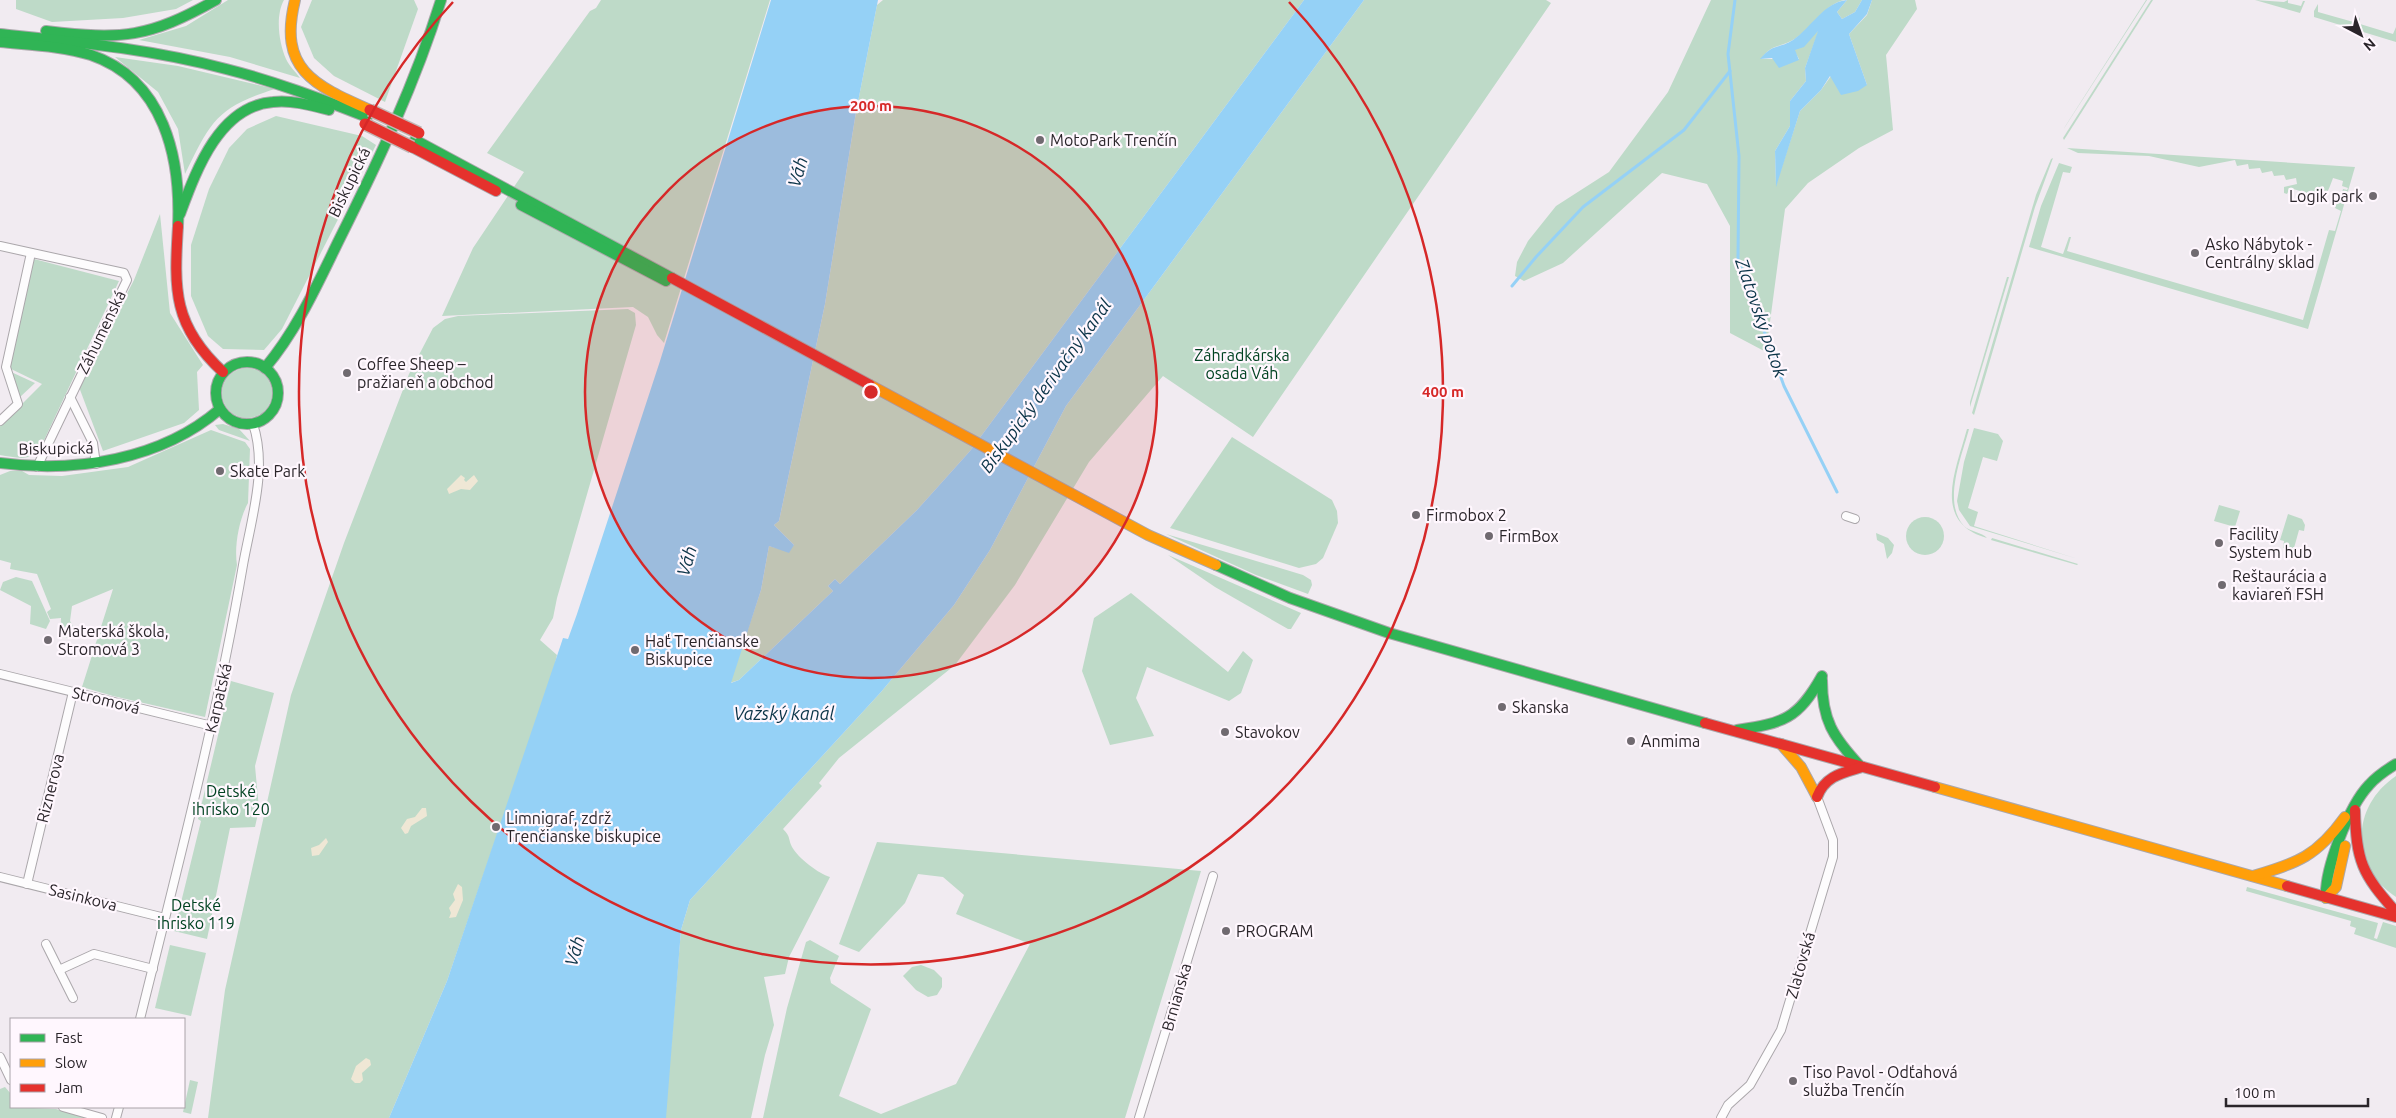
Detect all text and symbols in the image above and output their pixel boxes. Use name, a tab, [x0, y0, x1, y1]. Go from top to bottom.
north arrow	[2336, 10, 2386, 60]
text: N	[2360, 35, 2379, 54]
text: 200 m	[850, 97, 892, 114]
place label: MotoPark Trenčín	[1050, 131, 1177, 149]
marker: MotoPark Trenčín	[1034, 134, 1046, 146]
street label: Biskupická	[324, 144, 374, 220]
water label: Váh	[783, 154, 811, 189]
place label: Logik park	[2289, 187, 2363, 205]
marker: Logik park	[2367, 190, 2379, 202]
place label: Asko Nábytok - Centrálny sklad	[2205, 235, 2315, 271]
marker: Asko Nábytok - Centrálny sklad	[2189, 247, 2201, 259]
water label: Zlatovský potok	[1732, 254, 1792, 381]
street label: Záhumenská	[73, 287, 129, 377]
water label: Biskupický derivačný kanál	[976, 295, 1115, 476]
park label: Záhradkárska osada Váh	[1194, 346, 1290, 382]
place label: Coffee Sheep – pražiareň a obchod	[357, 355, 494, 391]
marker: Coffee Sheep – pražiareň a obchod	[341, 367, 353, 379]
centre of rings	[862, 383, 880, 401]
text: 400 m	[1422, 383, 1464, 400]
street label: Biskupická	[18, 438, 94, 458]
place label: Skate Park	[230, 462, 305, 480]
marker: Skate Park	[214, 465, 226, 477]
place label: Firmobox 2	[1426, 506, 1507, 524]
marker: Firmobox 2	[1410, 509, 1422, 521]
place label: Facility System hub	[2229, 525, 2312, 561]
place label: FirmBox	[1499, 527, 1559, 545]
marker: FirmBox	[1483, 530, 1495, 542]
marker: Facility System hub	[2213, 537, 2225, 549]
water label: Váh	[672, 543, 700, 578]
place label: Reštaurácia a kaviareň FSH	[2232, 567, 2327, 603]
marker: Reštaurácia a kaviareň FSH	[2216, 579, 2228, 591]
place label: Materská škola, Stromová 3	[58, 622, 169, 658]
place label: Hať Trenčianske Biskupice	[645, 632, 759, 668]
marker: Materská škola, Stromová 3	[42, 634, 54, 646]
marker: Hať Trenčianske Biskupice	[629, 644, 641, 656]
street label: Karpatská	[201, 661, 235, 735]
street label: Stromová	[70, 683, 142, 717]
place label: Skanska	[1512, 698, 1569, 716]
marker: Skanska	[1496, 701, 1508, 713]
water label: Važský kanál	[733, 703, 835, 723]
place label: Stavokov	[1235, 723, 1300, 741]
marker: Stavokov	[1219, 726, 1231, 738]
place label: Anmima	[1641, 732, 1700, 750]
marker: Anmima	[1625, 735, 1637, 747]
street label: Riznerova	[33, 752, 67, 824]
park label: Detské ihrisko 120	[192, 782, 270, 818]
place label: Limnigraf, zdrž Trenčianske biskupice	[506, 809, 661, 845]
marker: Limnigraf, zdrž Trenčianske biskupice	[490, 821, 502, 833]
street label: Sasinkova	[47, 880, 119, 914]
park label: Detské ihrisko 119	[157, 896, 235, 932]
place label: PROGRAM	[1236, 922, 1313, 940]
marker: PROGRAM	[1220, 925, 1232, 937]
street label: Zlatovská	[1782, 930, 1818, 1000]
water label: Váh	[560, 933, 588, 968]
street label: Brnianska	[1158, 961, 1194, 1033]
legend	[10, 1018, 185, 1108]
text: Fast	[55, 1029, 83, 1046]
text: Slow	[55, 1054, 88, 1071]
place label: Tiso Pavol - Odťahová služba Trenčín	[1803, 1063, 1958, 1099]
marker: Tiso Pavol - Odťahová služba Trenčín	[1787, 1075, 1799, 1087]
scale bar	[2226, 1076, 2368, 1108]
text: Jam	[55, 1079, 83, 1096]
text: 100 m	[2234, 1084, 2276, 1101]

